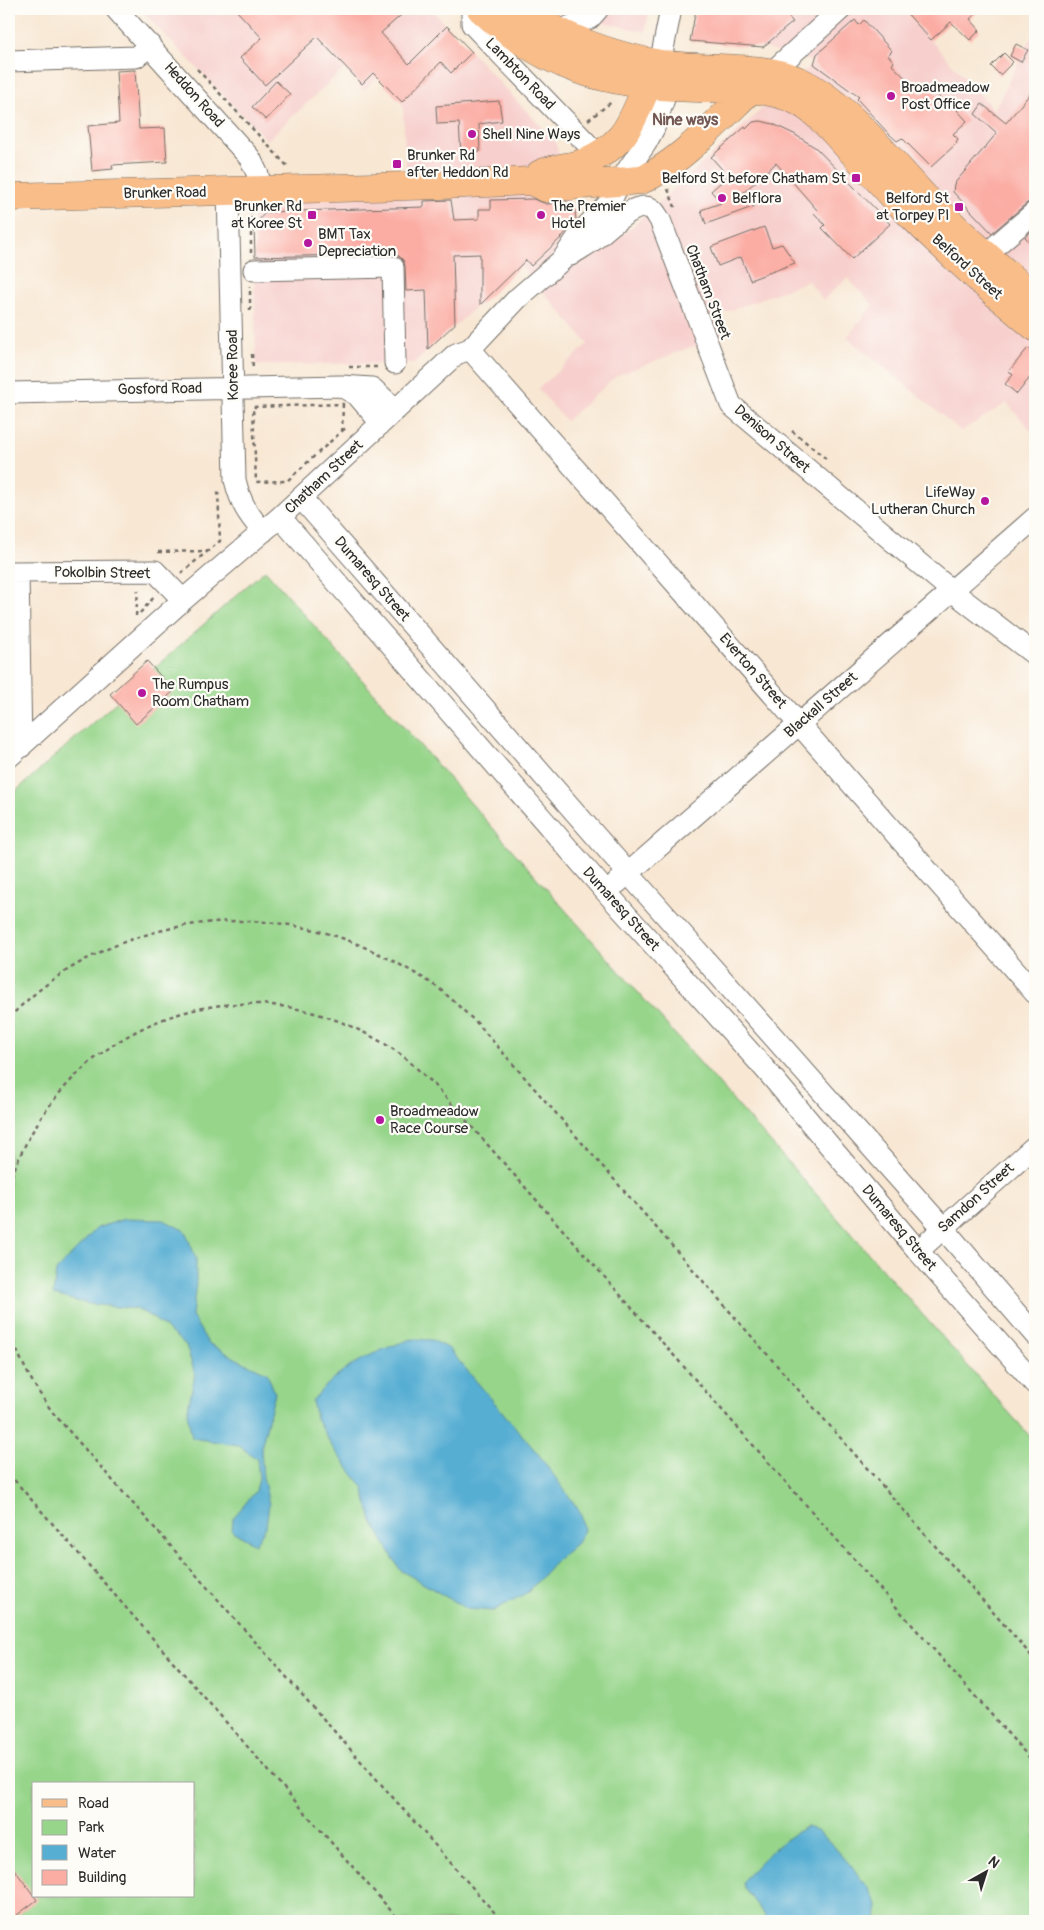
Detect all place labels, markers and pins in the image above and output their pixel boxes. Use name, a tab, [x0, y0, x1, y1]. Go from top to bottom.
place label: Broadmeadow Post Office	[901, 78, 990, 114]
marker: Broadmeadow Post Office	[885, 90, 897, 102]
place label: Shell Nine Ways	[482, 125, 581, 144]
marker: Shell Nine Ways	[466, 128, 478, 140]
place label: Brunker Rd after Heddon Rd	[407, 146, 509, 182]
marker: Brunker Rd after Heddon Rd	[391, 158, 403, 170]
place label: Belford St before Chatham St	[662, 169, 847, 188]
marker: Belford St before Chatham St	[850, 172, 862, 184]
place label: Belflora	[732, 189, 782, 208]
place label: Belford St at Torpey Pl	[876, 189, 950, 225]
marker: Belflora	[716, 192, 728, 204]
place label: Brunker Rd at Koree St	[231, 197, 303, 233]
place label: The Premier Hotel	[551, 197, 627, 233]
marker: Belford St at Torpey Pl	[953, 201, 965, 213]
marker: Brunker Rd at Koree St	[306, 209, 318, 221]
marker: The Premier Hotel	[535, 209, 547, 221]
place label: BMT Tax Depreciation	[318, 225, 396, 261]
marker: BMT Tax Depreciation	[302, 237, 314, 249]
place label: LifeWay Lutheran Church	[871, 483, 976, 519]
marker: LifeWay Lutheran Church	[979, 495, 991, 507]
place label: The Rumpus Room Chatham	[152, 675, 249, 711]
marker: The Rumpus Room Chatham	[136, 687, 148, 699]
place label: Broadmeadow Race Course	[390, 1102, 479, 1138]
marker: Broadmeadow Race Course	[374, 1114, 386, 1126]

